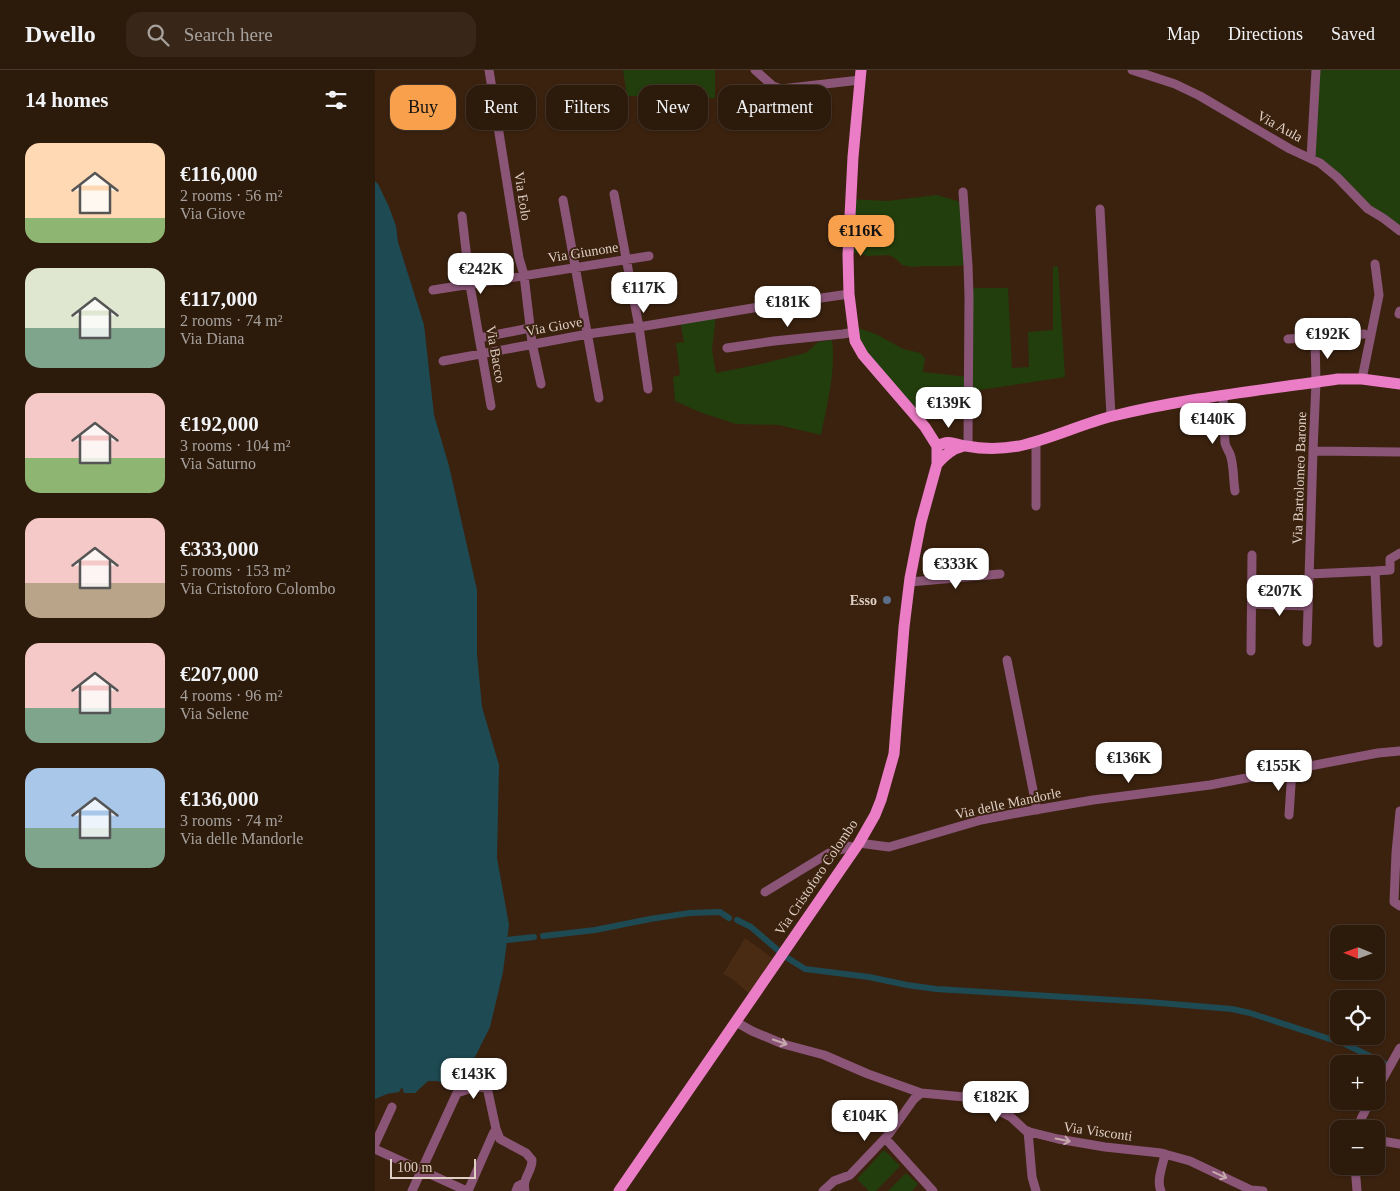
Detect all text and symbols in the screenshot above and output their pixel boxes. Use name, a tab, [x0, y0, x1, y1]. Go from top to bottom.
search box	[126, 12, 476, 57]
text: Dwello	[25, 21, 96, 47]
icon: search	[144, 21, 172, 49]
text: Search here	[184, 24, 273, 45]
text: Map	[1167, 24, 1200, 44]
text: Directions	[1228, 24, 1303, 44]
text: Saved	[1331, 24, 1375, 44]
chip: Buy	[390, 85, 456, 130]
chip: Rent	[466, 85, 536, 130]
chip: Filters	[546, 85, 628, 130]
chip: New	[638, 85, 708, 130]
chip: Apartment	[718, 85, 831, 130]
icon: filters	[322, 86, 350, 114]
text: 14 homes	[25, 88, 108, 112]
street label: Via Aula	[1255, 108, 1306, 145]
text: €116,000	[180, 162, 258, 186]
icon: home	[65, 163, 125, 223]
street label: Via Eolo	[511, 171, 534, 222]
text: 2 rooms · 56 m²	[180, 187, 283, 204]
text: Via Giove	[180, 205, 245, 222]
pin: €116K	[826, 214, 896, 257]
text: €116K	[839, 222, 883, 239]
street label: Via Giunone	[547, 240, 619, 265]
pin: €242K	[446, 252, 516, 295]
text: €242K	[459, 260, 503, 277]
pin: €117K	[609, 272, 679, 314]
text: €117K	[622, 279, 666, 296]
pin: €181K	[753, 286, 823, 328]
text: €117,000	[180, 287, 258, 311]
icon: home	[65, 288, 125, 348]
text: €181K	[766, 293, 810, 310]
text: 2 rooms · 74 m²	[180, 312, 283, 329]
street label: Via Giove	[525, 314, 584, 339]
pin: €192K	[1293, 318, 1363, 360]
street label: Via Bacco	[483, 324, 508, 384]
text: €192K	[1306, 325, 1350, 342]
text: Via Diana	[180, 330, 244, 347]
pin: €139K	[914, 386, 984, 429]
text: €139K	[927, 394, 971, 411]
pin: €140K	[1178, 402, 1248, 445]
text: €140K	[1191, 410, 1235, 427]
street label: Via Bartolomeo Barone	[1290, 411, 1309, 545]
text: €192,000	[180, 412, 259, 436]
icon: home	[65, 413, 125, 473]
text: 3 rooms · 104 m²	[180, 437, 291, 454]
text: Via Saturno	[180, 455, 256, 472]
text: €333,000	[180, 537, 259, 561]
icon: home	[65, 538, 125, 598]
pin: €333K	[921, 548, 991, 590]
text: €333K	[934, 555, 978, 572]
text: 5 rooms · 153 m²	[180, 562, 291, 579]
pin: €207K	[1245, 574, 1315, 617]
text: Via Cristoforo Colombo	[180, 580, 335, 597]
text: €207K	[1258, 582, 1302, 599]
place label: Esso	[850, 593, 877, 608]
marker: Esso	[881, 594, 893, 606]
text: €207,000	[180, 662, 259, 686]
icon: home	[65, 663, 125, 723]
text: 4 rooms · 96 m²	[180, 687, 283, 704]
text: Via Selene	[180, 705, 249, 722]
pin: €136K	[1094, 742, 1164, 784]
text: €136K	[1107, 749, 1151, 766]
pin: €155K	[1244, 750, 1314, 792]
text: €155K	[1257, 757, 1301, 774]
street label: Via delle Mandorle	[954, 785, 1062, 822]
text: €136,000	[180, 787, 259, 811]
icon: home	[65, 788, 125, 848]
text: 3 rooms · 74 m²	[180, 812, 283, 829]
street label: Via Cristoforo Colombo	[772, 817, 861, 938]
text: Via delle Mandorle	[180, 830, 303, 847]
north arrow	[1330, 925, 1385, 980]
map controls	[1330, 925, 1385, 1175]
button: locate	[1330, 990, 1385, 1045]
one-way arrow	[772, 1038, 787, 1047]
button: +	[1330, 1055, 1385, 1110]
pin: €143K	[439, 1058, 509, 1100]
text: €143K	[452, 1065, 496, 1082]
pin: €182K	[961, 1080, 1031, 1123]
text: €182K	[974, 1088, 1018, 1105]
pin: €104K	[830, 1100, 900, 1142]
text: €104K	[843, 1107, 887, 1124]
street label: Via Visconti	[1063, 1119, 1133, 1144]
button: −	[1330, 1120, 1385, 1175]
one-way arrow	[1054, 1135, 1070, 1145]
scale bar	[390, 1156, 476, 1179]
text: 100 m	[397, 1160, 432, 1175]
one-way arrow	[1212, 1170, 1227, 1180]

